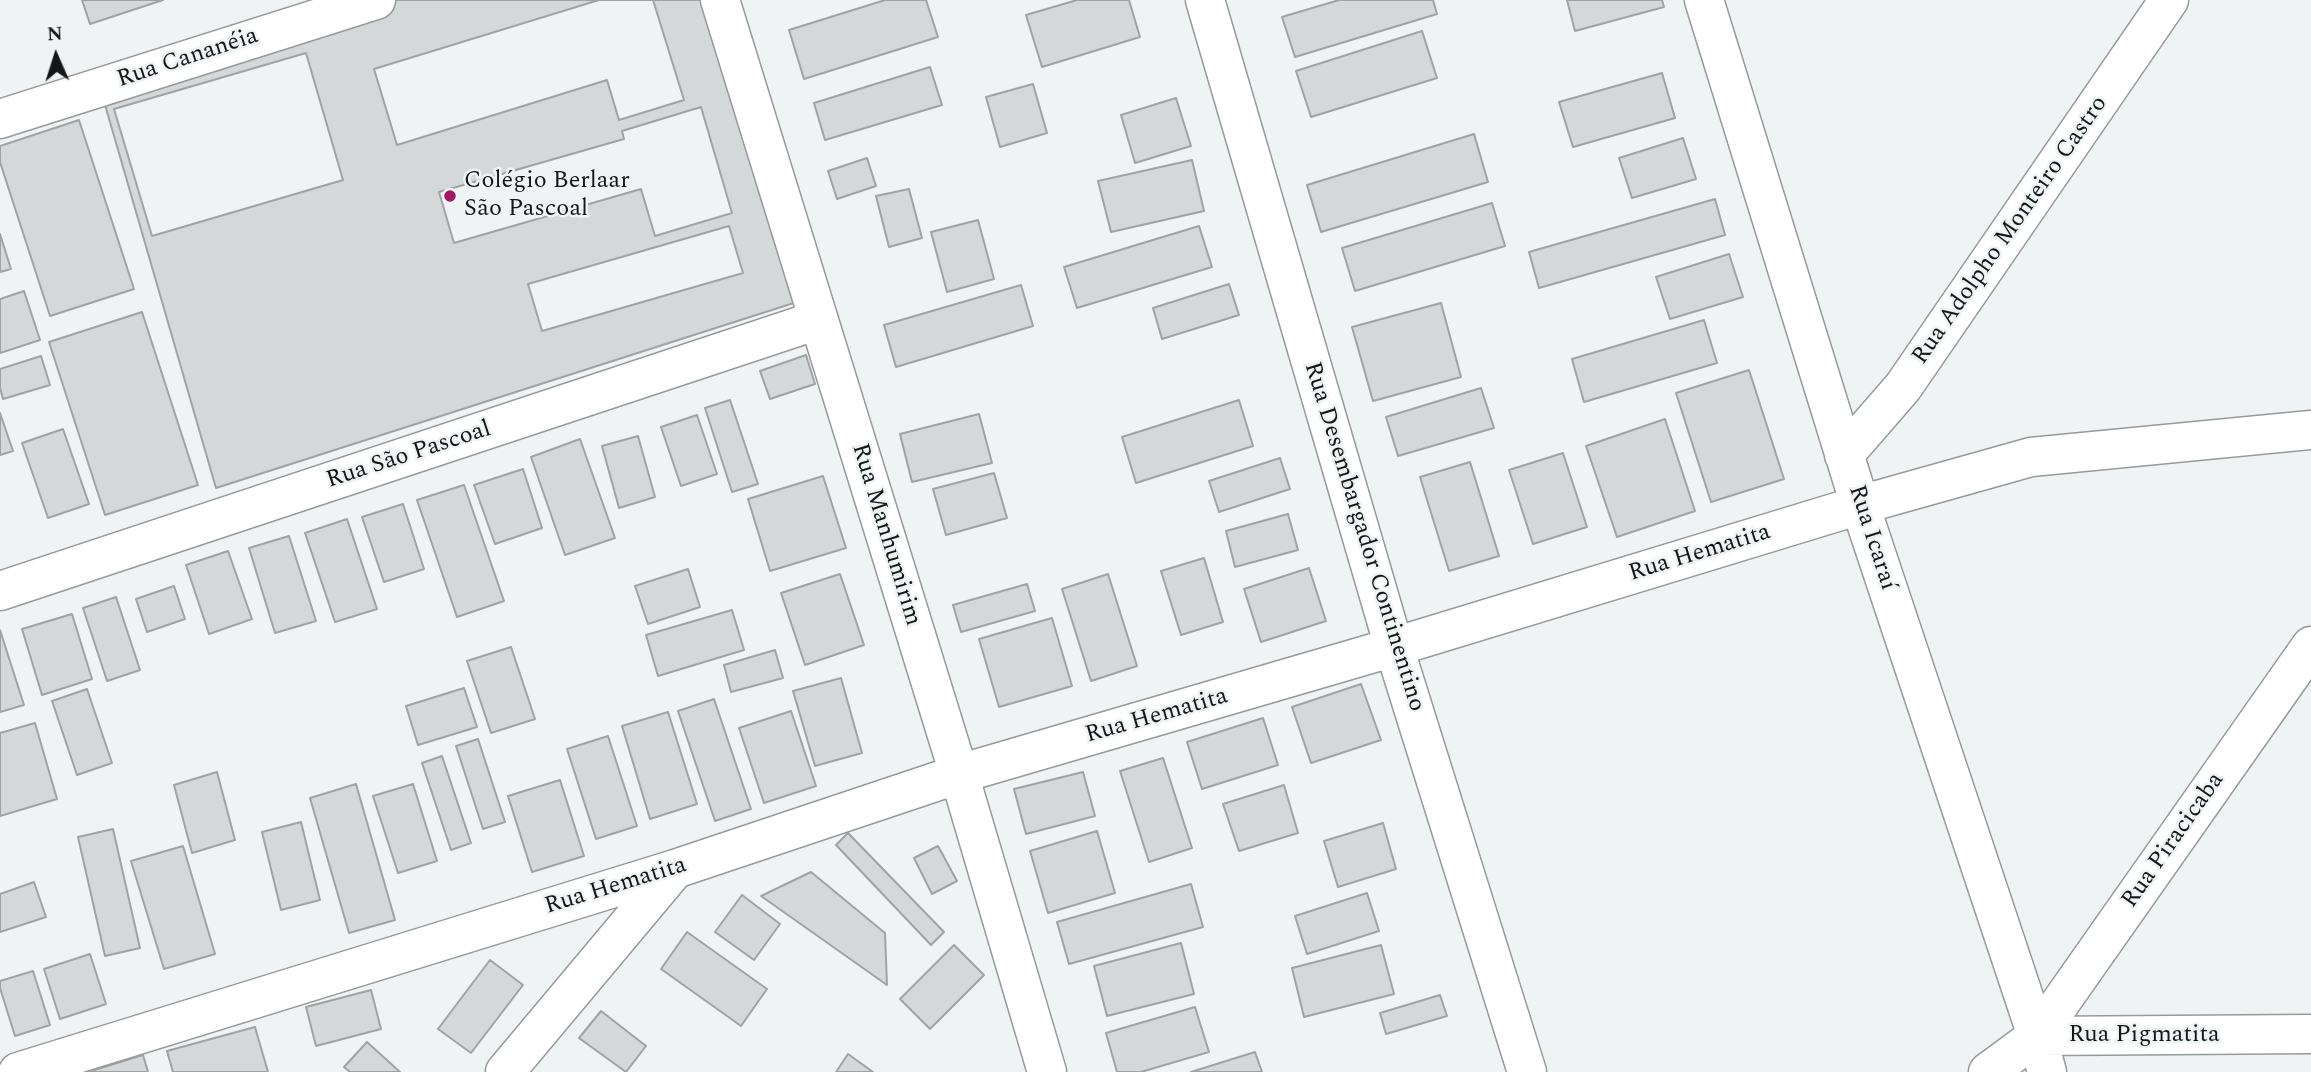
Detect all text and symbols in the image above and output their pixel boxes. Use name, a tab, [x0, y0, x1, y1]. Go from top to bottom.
text: N	[46, 20, 63, 49]
north arrow	[21, 21, 91, 91]
street label: Rua Cananéia	[114, 23, 262, 95]
street label: Rua Adolpho Monteiro Castro	[1907, 91, 2115, 371]
place label: Colégio Berlaar São Pascoal	[464, 168, 630, 224]
marker: Colégio Berlaar São Pascoal	[442, 188, 458, 204]
street label: Rua Desembargador Continentino	[1296, 359, 1430, 715]
street label: Rua São Pascoal	[323, 416, 495, 496]
street label: Rua Manhumirim	[844, 440, 926, 630]
street label: Rua Icaraí	[1841, 482, 1901, 594]
street label: Rua Hematita	[1626, 519, 1774, 589]
street label: Rua Hematita	[1083, 683, 1231, 751]
street label: Rua Piracicaba	[2117, 768, 2231, 914]
street label: Rua Hematita	[542, 852, 690, 922]
street label: Rua Pigmatita	[2068, 1022, 2220, 1050]

